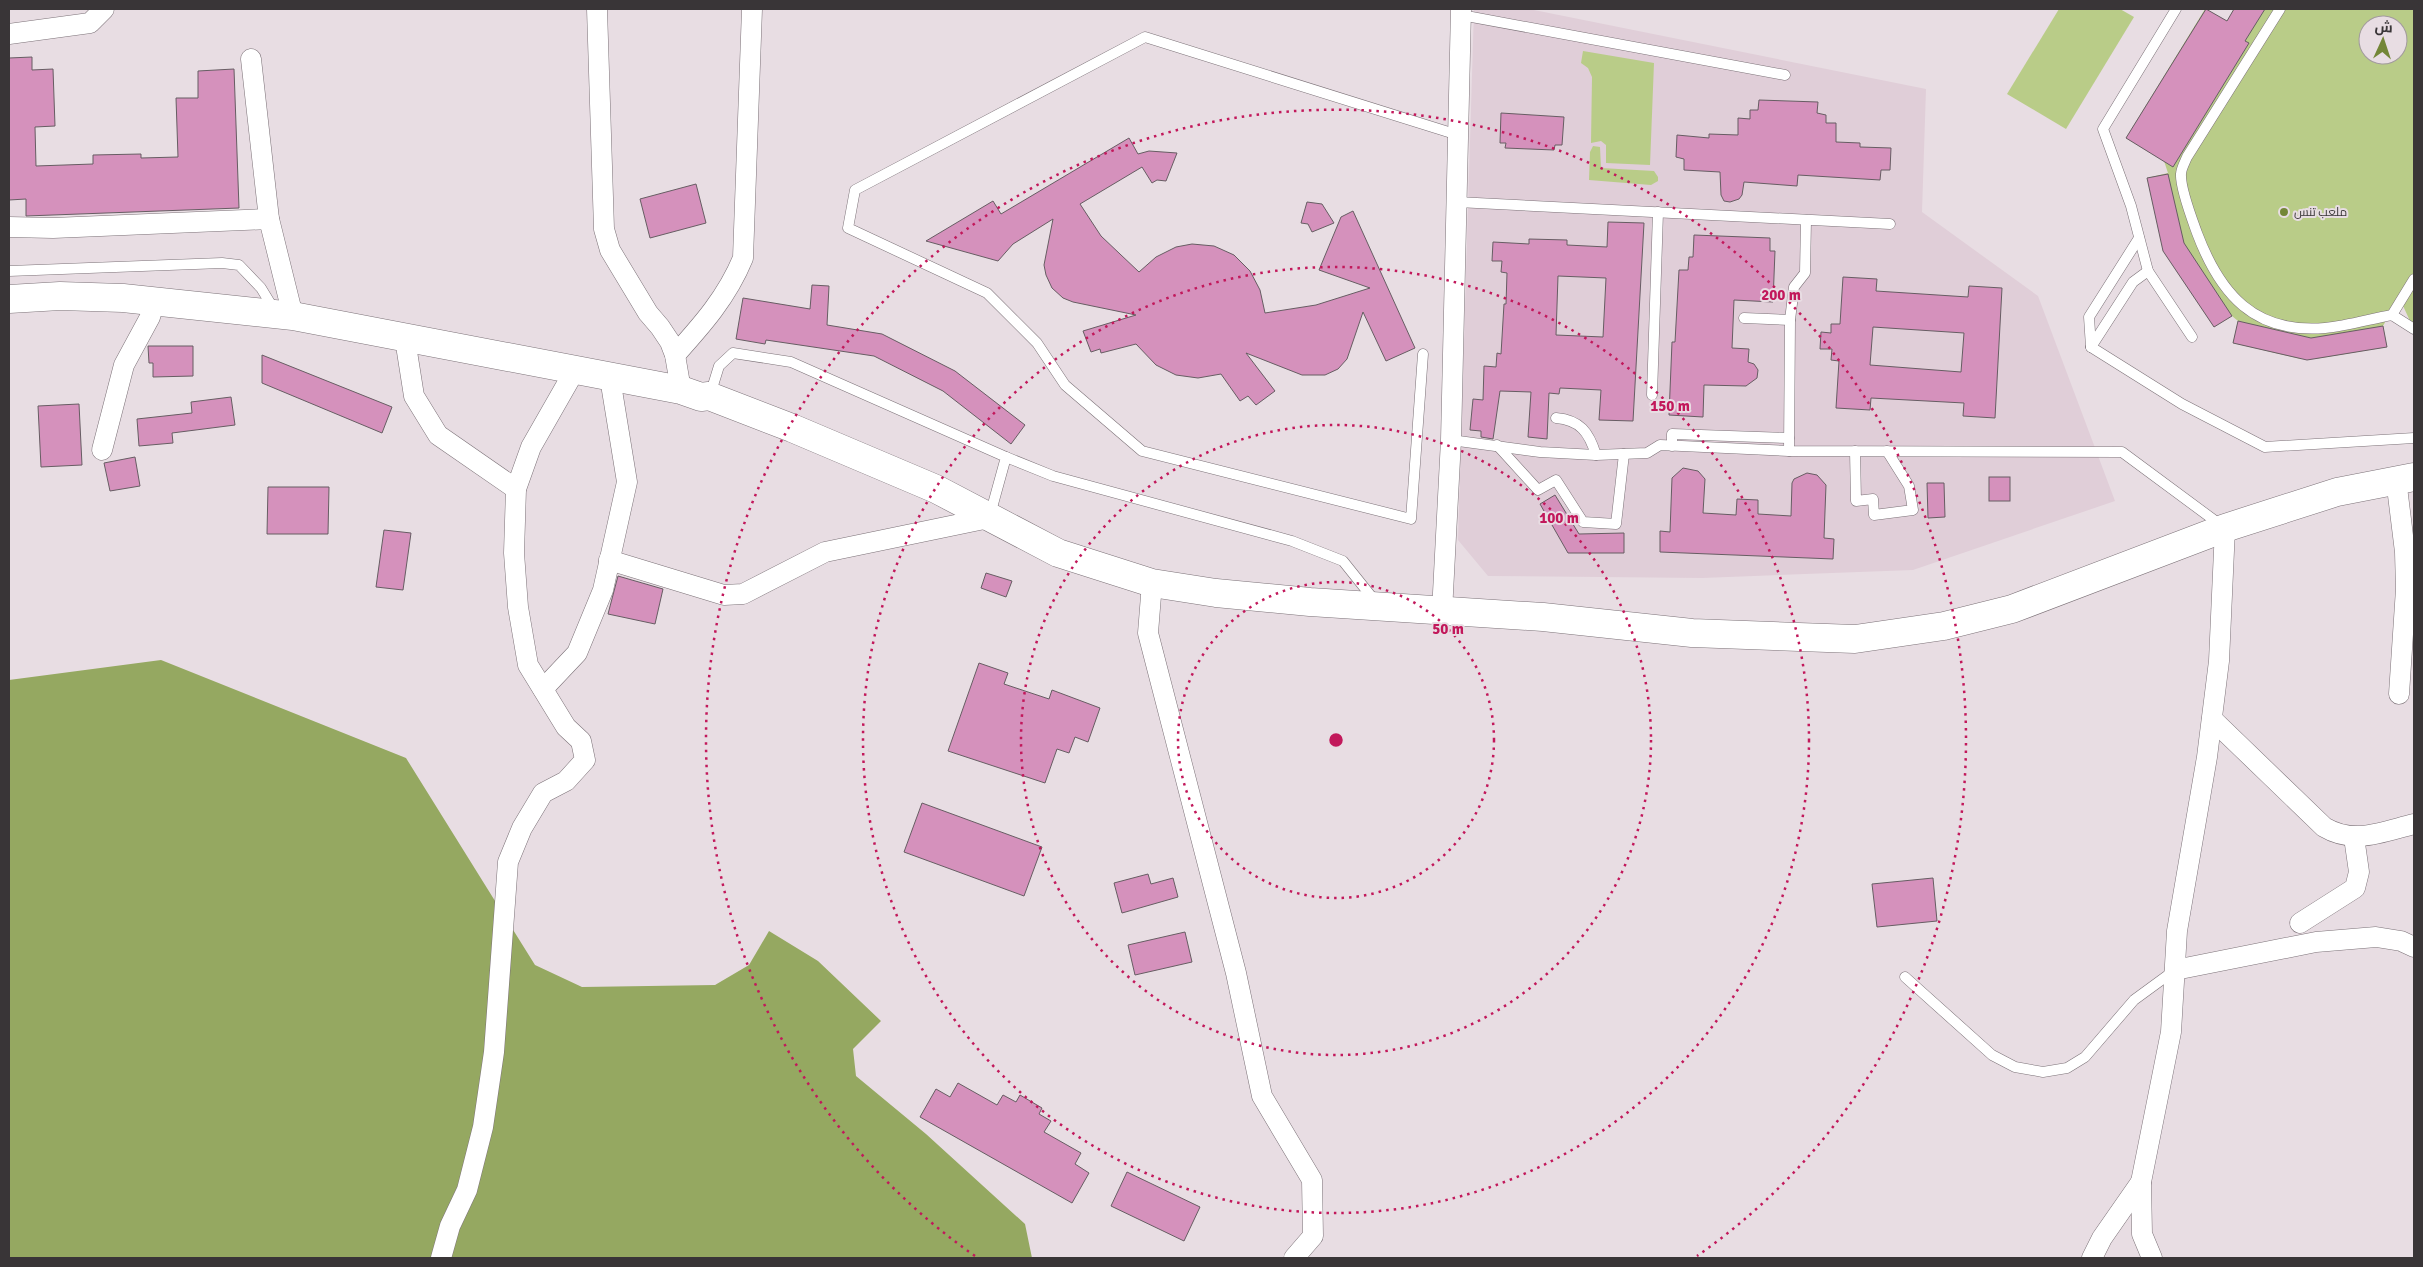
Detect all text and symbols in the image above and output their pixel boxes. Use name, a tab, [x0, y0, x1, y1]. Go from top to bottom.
north arrow	[2358, 15, 2408, 65]
text: ش	[2374, 19, 2393, 36]
place label: ملعب تنس	[2294, 205, 2347, 220]
marker: ملعب تنس	[2278, 206, 2290, 218]
text: 200 m	[1761, 286, 1801, 304]
text: 150 m	[1650, 397, 1690, 415]
text: 100 m	[1539, 509, 1579, 527]
text: 50 m	[1432, 620, 1464, 638]
centre of rings	[1327, 731, 1345, 749]

